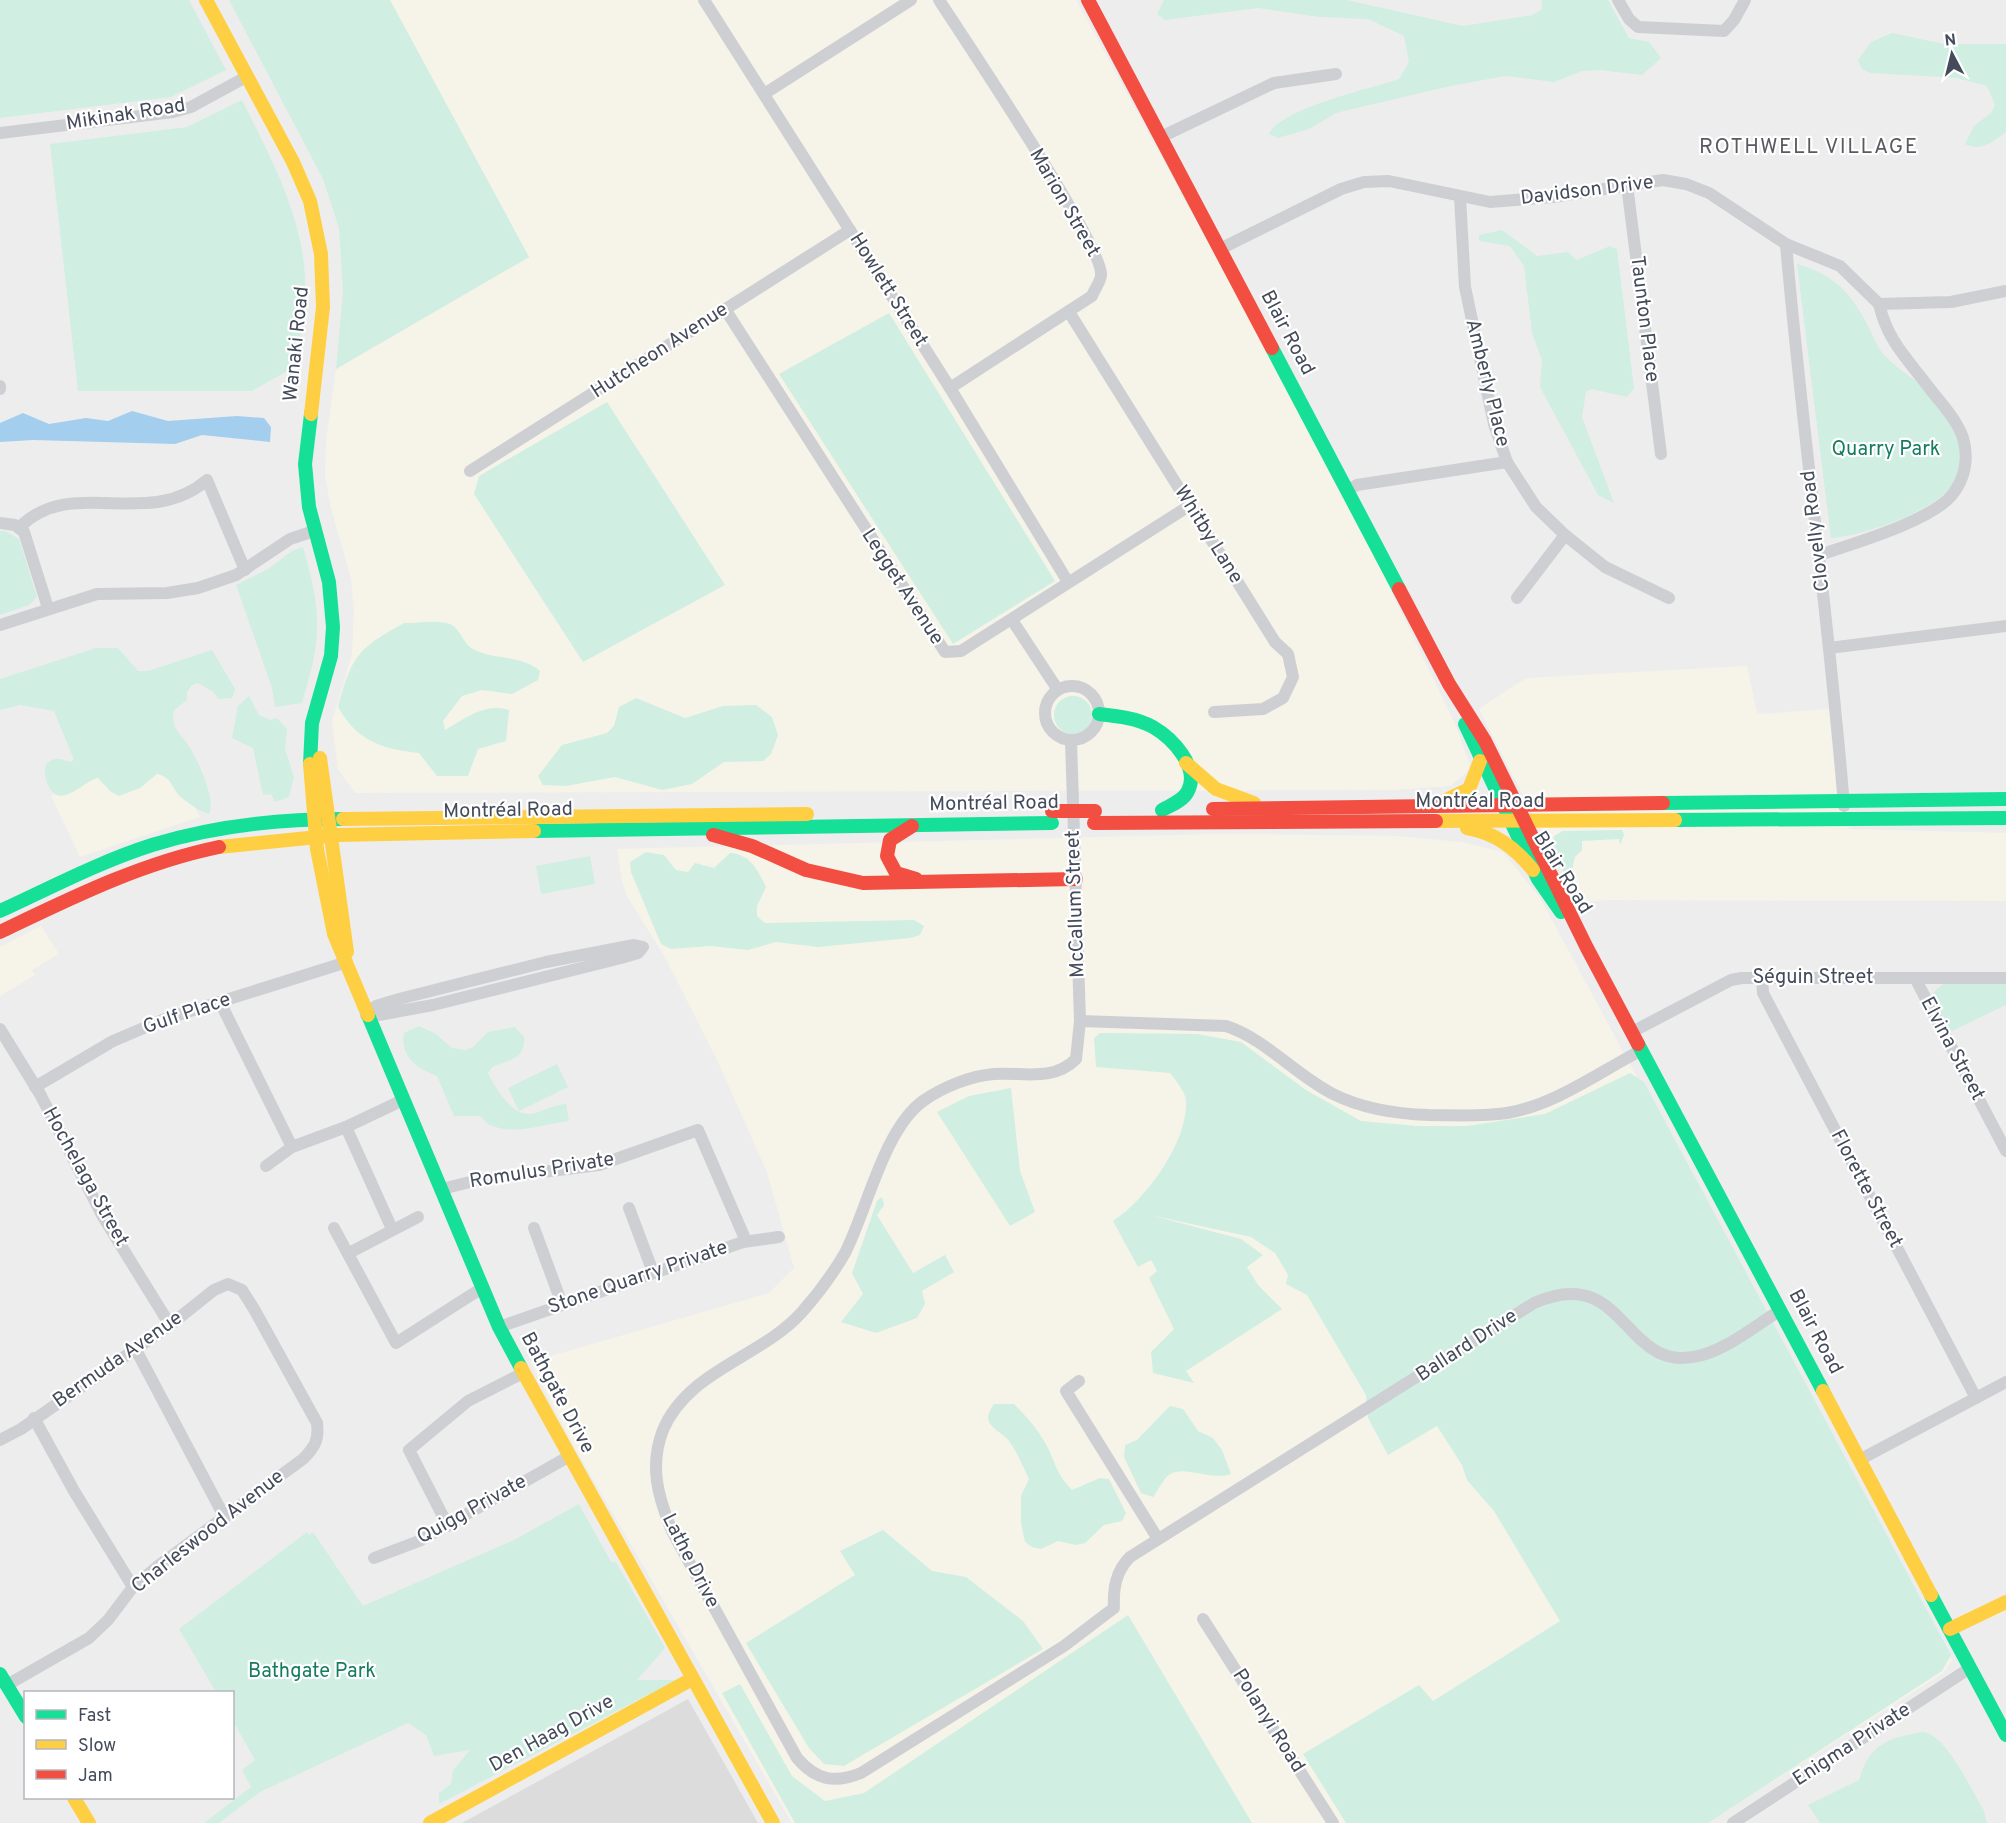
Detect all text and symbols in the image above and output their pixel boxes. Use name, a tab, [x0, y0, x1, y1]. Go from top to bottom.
north arrow	[1922, 24, 1982, 84]
text: N	[1943, 30, 1957, 52]
street label: Mikinak Road	[65, 93, 187, 137]
district label: ROTHWELL VILLAGE	[1699, 134, 1919, 161]
street label: Marion Street	[1022, 144, 1106, 262]
street label: Davidson Drive	[1519, 170, 1655, 212]
street label: Howlett Street	[843, 228, 933, 352]
street label: Taunton Place	[1623, 254, 1665, 384]
street label: Wanaki Road	[278, 285, 316, 403]
street label: Blair Road	[1254, 286, 1320, 380]
street label: Hutcheon Avenue	[587, 297, 733, 405]
street label: Amberly Place	[1459, 316, 1515, 450]
park label: Quarry Park	[1832, 437, 1940, 463]
street label: Clovelly Road	[1796, 469, 1836, 593]
street label: Whitby Lane	[1168, 481, 1248, 589]
street label: Legget Avenue	[855, 524, 949, 650]
street label: Montréal Road	[1415, 789, 1545, 815]
street label: Montréal Road	[929, 790, 1059, 818]
street label: Montréal Road	[443, 797, 573, 825]
street label: Blair Road	[1526, 827, 1598, 919]
street label: McCallum Street	[1060, 830, 1092, 978]
street label: Séguin Street	[1753, 965, 1874, 991]
street label: Gulf Place	[140, 987, 234, 1041]
street label: Elvina Street	[1914, 992, 1990, 1106]
street label: Hochelaga Street	[36, 1103, 134, 1251]
street label: Florette Street	[1824, 1125, 1908, 1253]
street label: Romulus Private	[468, 1147, 616, 1195]
street label: Stone Quarry Private	[545, 1235, 731, 1321]
street label: Blair Road	[1782, 1285, 1848, 1379]
street label: Ballard Drive	[1411, 1304, 1523, 1388]
street label: Bermuda Avenue	[48, 1306, 188, 1414]
street label: Bathgate Drive	[514, 1328, 600, 1458]
street label: Charleswood Avenue	[126, 1464, 290, 1600]
street label: Quigg Private	[413, 1469, 531, 1551]
street label: Lathe Drive	[655, 1509, 725, 1613]
park label: Bathgate Park	[248, 1659, 376, 1685]
street label: Polanyi Road	[1226, 1664, 1310, 1778]
street label: Den Haag Drive	[485, 1689, 619, 1779]
legend	[24, 1691, 234, 1799]
street label: Enigma Private	[1788, 1697, 1916, 1793]
text: Fast	[78, 1705, 111, 1728]
text: Slow	[78, 1735, 116, 1758]
text: Jam	[78, 1765, 113, 1788]

